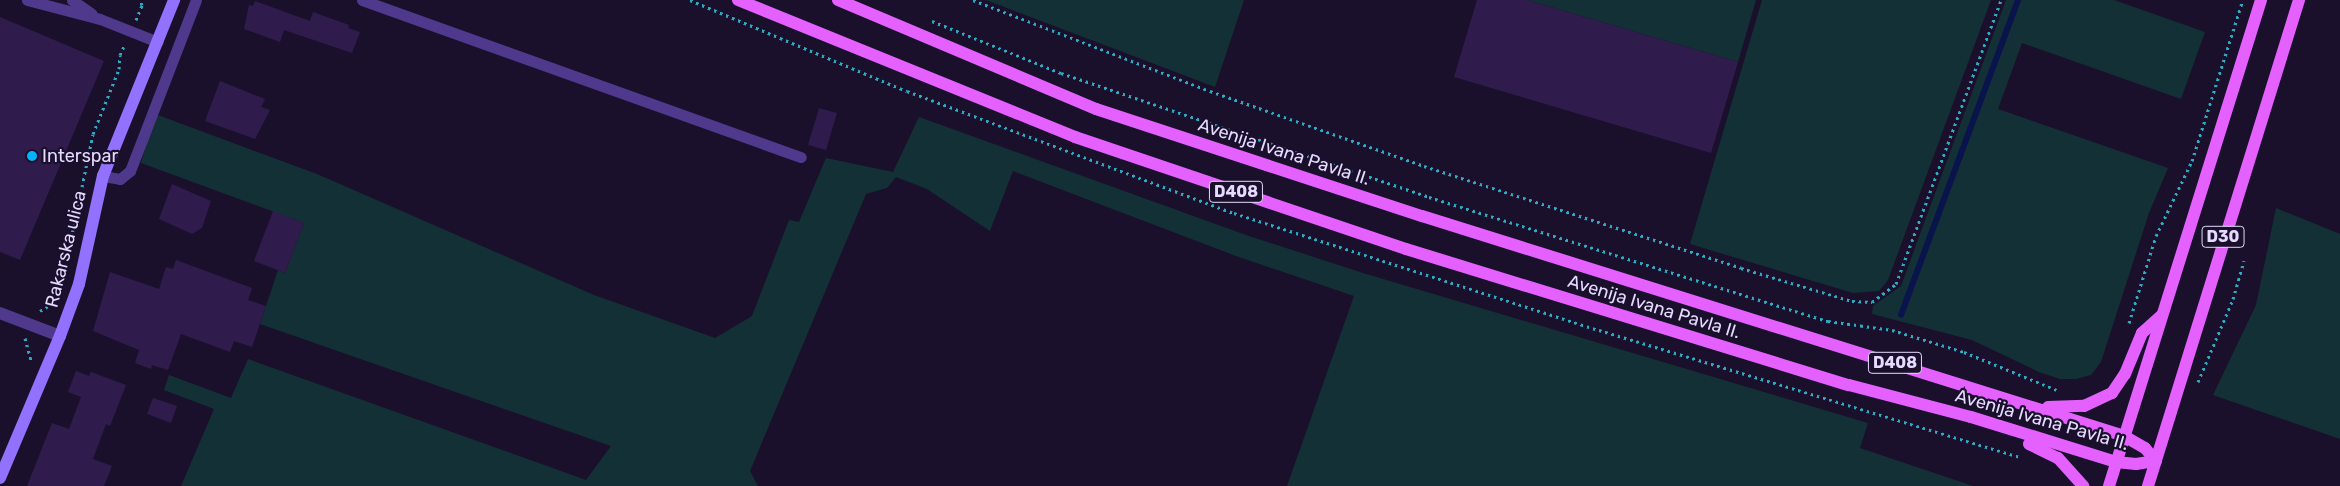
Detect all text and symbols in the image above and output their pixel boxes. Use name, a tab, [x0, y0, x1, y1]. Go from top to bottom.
street label: Avenija Ivana Pavla II.	[1195, 114, 1373, 190]
place label: Interspar	[42, 145, 118, 167]
marker: Interspar	[26, 150, 38, 162]
road number: D408	[1208, 178, 1264, 206]
street label: Rakarska ulica	[41, 188, 91, 310]
road number: D30	[2200, 223, 2246, 250]
street label: Avenija Ivana Pavla II.	[1565, 270, 1743, 344]
road number: D408	[1868, 349, 1922, 376]
street label: Avenija Ivana Pavla II.	[1953, 385, 2131, 455]

